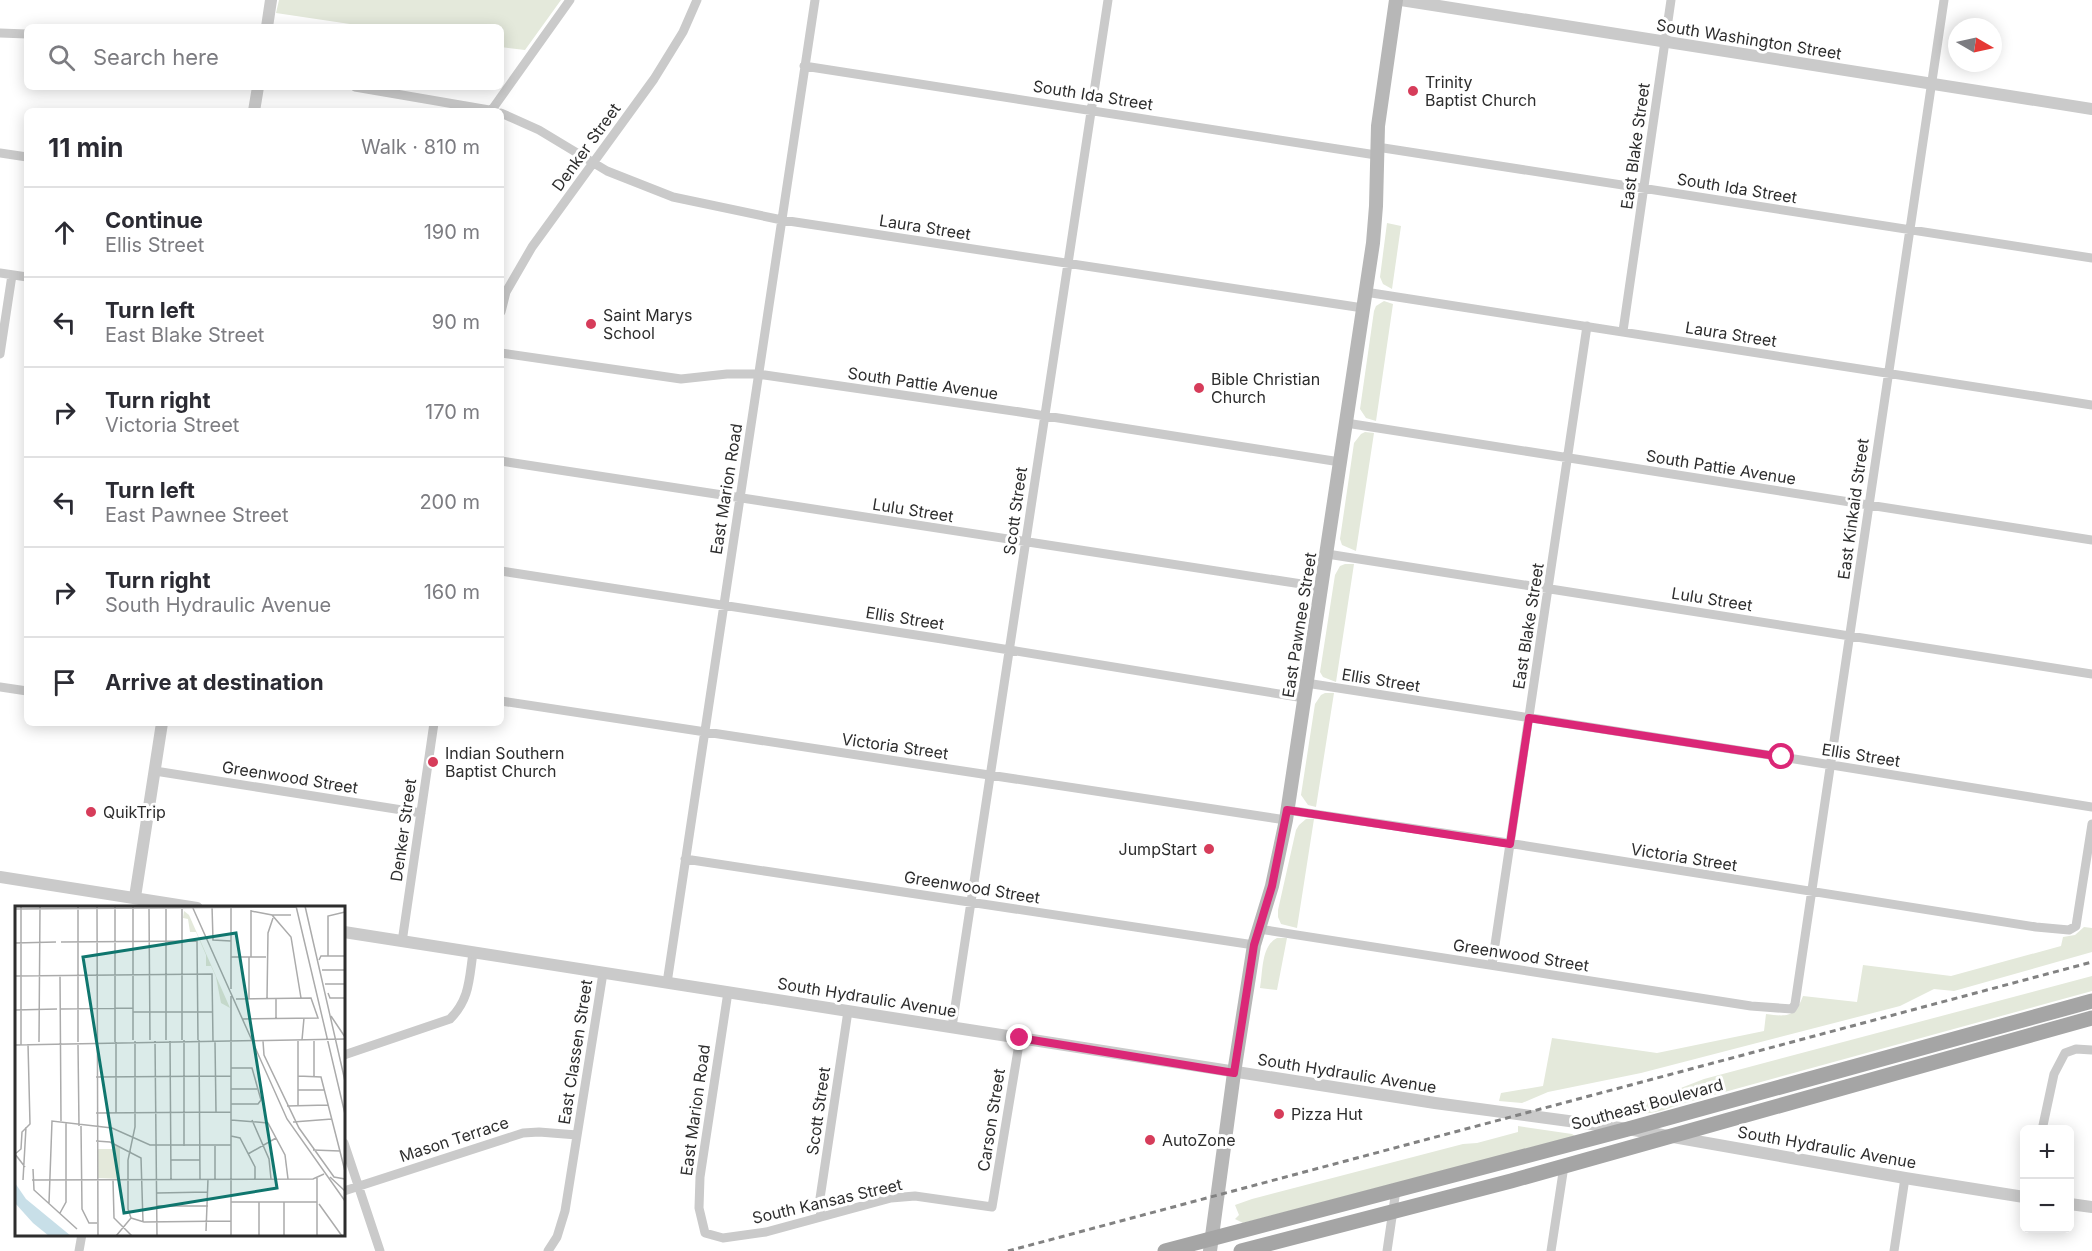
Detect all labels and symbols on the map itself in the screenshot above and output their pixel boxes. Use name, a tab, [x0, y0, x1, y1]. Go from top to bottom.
street label: South Washington Street	[1655, 14, 1843, 64]
north arrow	[1948, 18, 2002, 72]
place label: Trinity Baptist Church	[1425, 72, 1537, 110]
street label: South Ida Street	[1032, 76, 1154, 114]
street label: East Blake Street	[1616, 81, 1654, 211]
marker: Trinity Baptist Church	[1406, 84, 1420, 98]
street label: Denker Street	[547, 99, 625, 195]
street label: South Ida Street	[1676, 169, 1798, 207]
street label: Laura Street	[878, 210, 972, 244]
place label: Saint Marys School	[603, 305, 692, 343]
marker: Saint Marys School	[584, 317, 598, 331]
street label: Laura Street	[1684, 317, 1778, 351]
street label: South Pattie Avenue	[846, 363, 1000, 403]
place label: Bible Christian Church	[1211, 369, 1320, 407]
marker: Bible Christian Church	[1192, 381, 1206, 395]
street label: East Marion Road	[706, 422, 746, 556]
street label: East Kinkaid Street	[1833, 437, 1873, 581]
street label: South Pattie Avenue	[1645, 445, 1797, 489]
street label: Scott Street	[999, 466, 1031, 556]
street label: Lulu Street	[871, 494, 955, 526]
street label: East Pawnee Street	[1278, 551, 1320, 699]
street label: East Blake Street	[1508, 561, 1548, 691]
street label: Lulu Street	[1670, 583, 1754, 615]
street label: Ellis Street	[864, 602, 946, 634]
street label: Ellis Street	[1340, 664, 1422, 696]
street label: Victoria Street	[840, 729, 950, 763]
street label: Ellis Street	[1820, 739, 1902, 771]
place label: Indian Southern Baptist Church	[445, 743, 564, 781]
route start	[1768, 743, 1794, 769]
marker: Indian Southern Baptist Church	[426, 755, 440, 769]
street label: Greenwood Street	[221, 756, 359, 798]
street label: Denker Street	[386, 777, 420, 883]
place label: QuikTrip	[103, 802, 166, 822]
marker: QuikTrip	[84, 805, 98, 819]
place label: JumpStart	[1119, 839, 1197, 859]
street label: Victoria Street	[1629, 839, 1739, 875]
marker: JumpStart	[1202, 842, 1216, 856]
street label: Greenwood Street	[903, 866, 1041, 908]
inset map	[15, 906, 345, 1236]
street label: Greenwood Street	[1452, 934, 1590, 976]
street label: South Hydraulic Avenue	[776, 973, 958, 1021]
street label: East Classen Street	[554, 978, 596, 1126]
route end	[1006, 1024, 1032, 1050]
street label: East Marion Road	[676, 1043, 714, 1177]
street label: South Hydraulic Avenue	[1256, 1049, 1438, 1097]
street label: Scott Street	[802, 1066, 834, 1156]
street label: Carson Street	[973, 1067, 1009, 1173]
street label: Southeast Boulevard	[1569, 1074, 1725, 1134]
place label: Pizza Hut	[1291, 1104, 1363, 1124]
marker: Pizza Hut	[1272, 1107, 1286, 1121]
street label: Mason Terrace	[397, 1112, 511, 1166]
street label: South Hydraulic Avenue	[1736, 1121, 1918, 1173]
place label: AutoZone	[1162, 1130, 1236, 1150]
marker: AutoZone	[1143, 1133, 1157, 1147]
street label: South Kansas Street	[750, 1174, 904, 1228]

